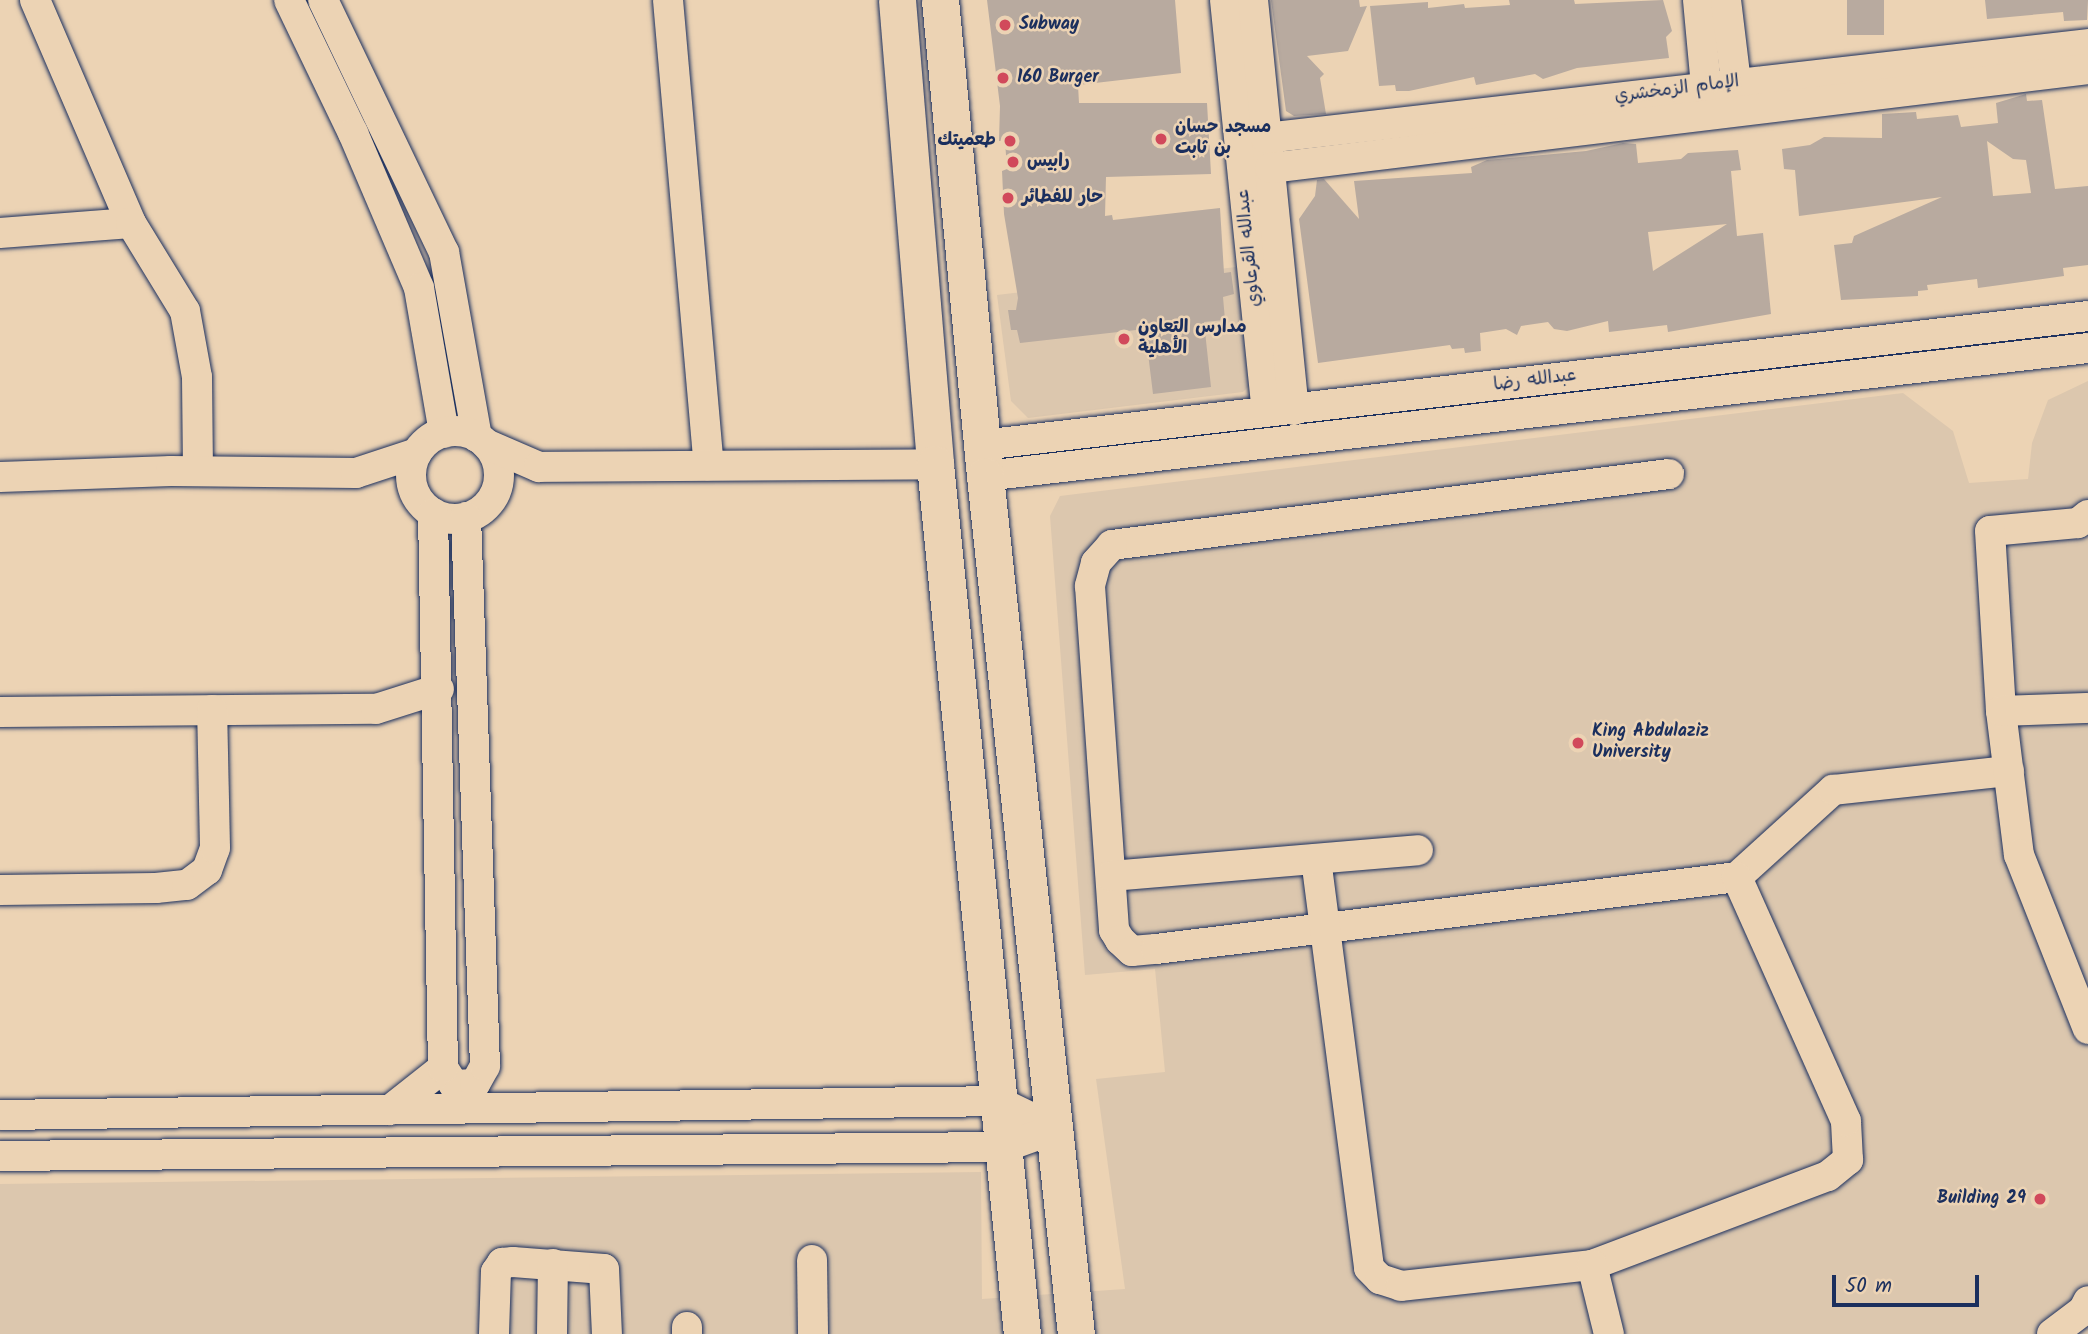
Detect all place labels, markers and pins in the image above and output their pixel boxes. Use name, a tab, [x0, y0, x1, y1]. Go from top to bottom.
place label: Subway	[1019, 14, 1079, 36]
marker: Subway	[997, 17, 1013, 33]
place label: 160 Burger	[1017, 67, 1099, 89]
marker: 160 Burger	[995, 70, 1011, 86]
place label: مسجد حسان بن ثابت	[1175, 118, 1271, 160]
place label: طعميتك	[938, 130, 996, 152]
marker: مسجد حسان بن ثابت	[1153, 131, 1169, 147]
marker: طعميتك	[1002, 133, 1018, 149]
place label: رابيس	[1027, 151, 1070, 173]
marker: رابيس	[1005, 154, 1021, 170]
place label: حار للفطائر	[1022, 187, 1103, 209]
marker: حار للفطائر	[1000, 190, 1016, 206]
place label: مدارس التعاون الأهلية	[1138, 318, 1247, 360]
marker: مدارس التعاون الأهلية	[1116, 331, 1132, 347]
place label: King Abdulaziz University	[1592, 722, 1709, 764]
marker: King Abdulaziz University	[1570, 735, 1586, 751]
place label: Building 29	[1937, 1188, 2026, 1210]
marker: Building 29	[2032, 1191, 2048, 1207]

